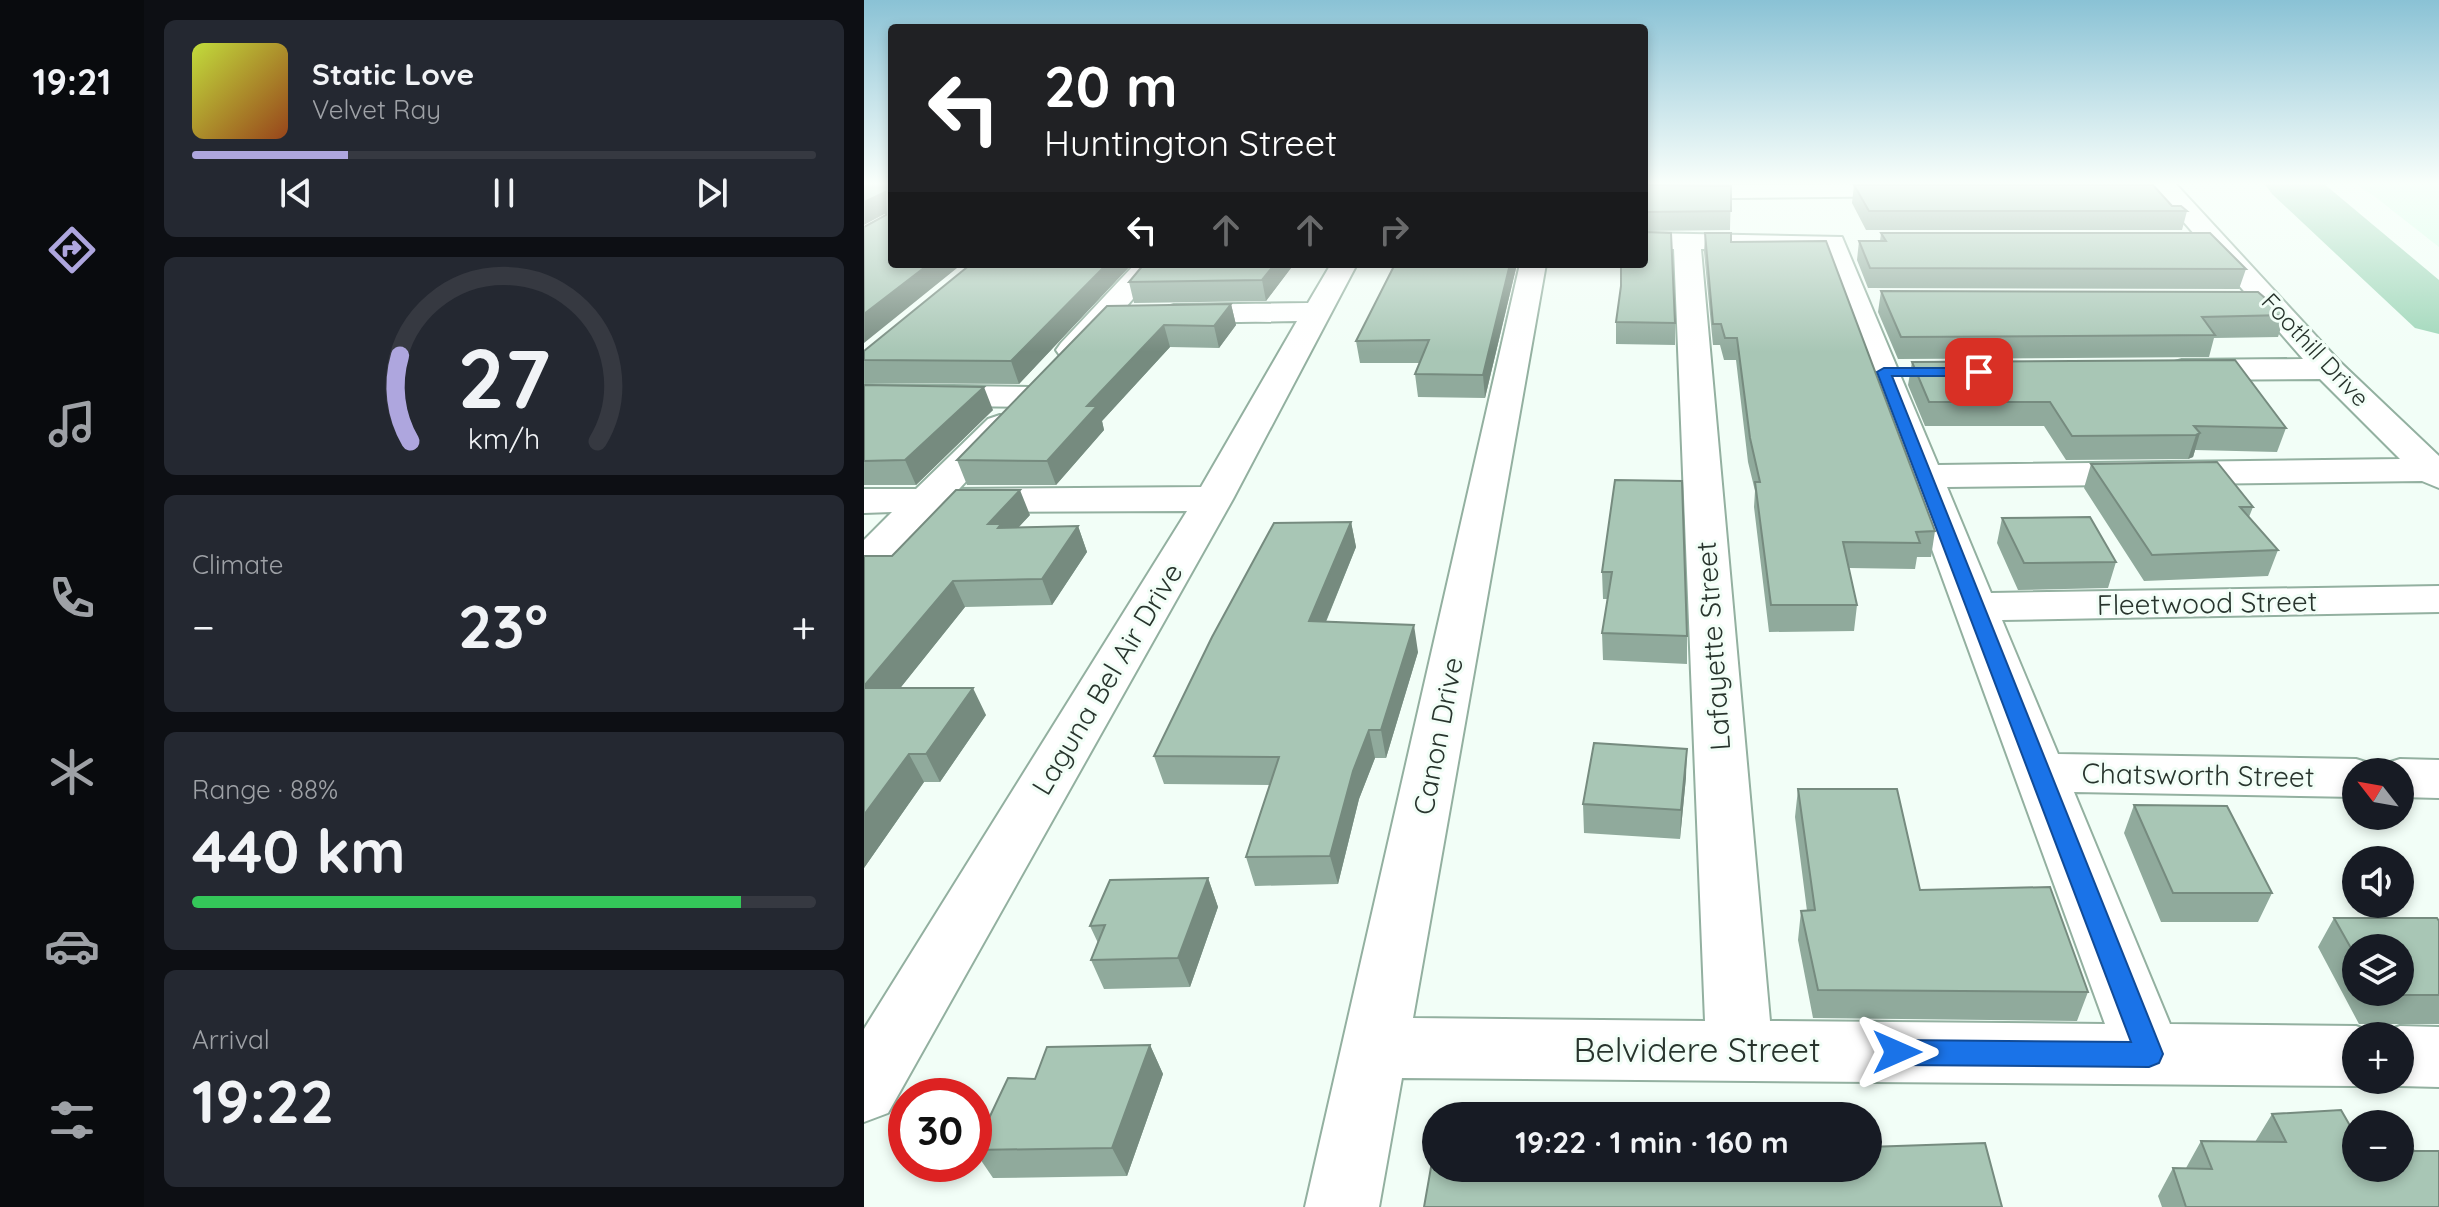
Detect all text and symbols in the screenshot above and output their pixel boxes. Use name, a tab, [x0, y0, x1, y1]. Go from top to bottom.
text: 20 m	[1044, 51, 1178, 121]
text: Static Love	[312, 55, 474, 93]
icon: left	[912, 56, 1016, 160]
text: 19:21	[33, 59, 111, 104]
text: Velvet Ray	[312, 93, 441, 126]
text: Huntington Street	[1044, 120, 1337, 165]
icon: previous	[274, 171, 318, 215]
icon: pause	[482, 171, 526, 215]
icon: next	[690, 171, 734, 215]
icon: left	[1120, 208, 1164, 252]
icon: ahead	[1204, 208, 1248, 252]
icon: ahead	[1288, 208, 1332, 252]
icon: right	[1372, 208, 1416, 252]
icon: directions	[44, 222, 100, 278]
street label: Foothill Drive	[2255, 286, 2376, 412]
text: 27	[457, 325, 551, 429]
pin	[1945, 338, 2013, 406]
icon: arrive	[1957, 350, 2001, 394]
icon: music	[44, 396, 100, 452]
text: km/h	[468, 420, 540, 456]
street label: Lafayette Street	[1688, 540, 1737, 752]
text: Climate	[192, 548, 283, 581]
street label: Laguna Bel Air Drive	[1024, 557, 1190, 801]
icon: phone	[44, 570, 100, 626]
street label: Fleetwood Street	[2097, 583, 2317, 622]
text: 23°	[458, 588, 548, 663]
text: −	[192, 599, 215, 654]
text: +	[791, 599, 816, 654]
street label: Canon Drive	[1405, 654, 1470, 818]
icon: climate	[44, 744, 100, 800]
street label: Chatsworth Street	[2081, 755, 2315, 794]
north arrow	[2342, 758, 2414, 830]
map controls	[2342, 758, 2414, 1182]
text: Range · 88%	[192, 773, 338, 806]
text: 440 km	[192, 813, 406, 888]
button: sound	[2342, 846, 2414, 918]
icon: car	[44, 918, 100, 974]
button: layers	[2342, 934, 2414, 1006]
position arrow	[1855, 1010, 1939, 1094]
button: +	[2342, 1022, 2414, 1094]
text: Arrival	[192, 1023, 270, 1056]
street label: Belvidere Street	[1573, 1028, 1821, 1071]
text: 19:22	[192, 1063, 334, 1138]
speed limit sign: 30	[888, 1078, 992, 1182]
icon: filters	[44, 1092, 100, 1148]
button: −	[2342, 1110, 2414, 1182]
text: 19:22 · 1 min · 160 m	[1515, 1123, 1789, 1161]

